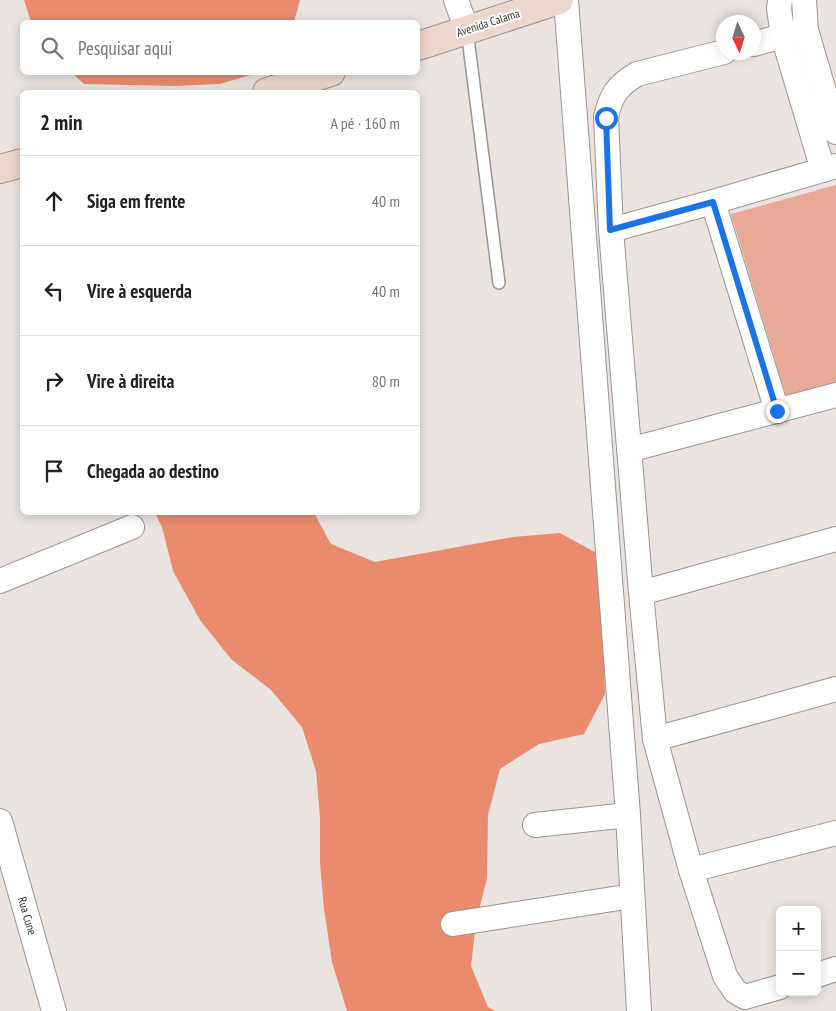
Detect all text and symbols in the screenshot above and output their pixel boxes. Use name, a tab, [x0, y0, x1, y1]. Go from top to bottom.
street label: Avenida Calama	[454, 5, 522, 40]
north arrow	[716, 15, 761, 60]
search box	[20, 20, 420, 75]
icon: search	[38, 34, 66, 62]
text: Pesquisar aqui	[78, 36, 172, 60]
route start	[595, 107, 618, 130]
text: 2 min	[40, 109, 82, 136]
text: A pé · 160 m	[330, 113, 400, 133]
icon: ahead	[40, 187, 68, 215]
text: Siga em frente	[87, 189, 185, 213]
text: 40 m	[372, 191, 400, 211]
icon: left	[40, 277, 68, 305]
text: Vire à esquerda	[87, 279, 192, 303]
text: 40 m	[372, 281, 400, 301]
icon: right	[40, 367, 68, 395]
text: Vire à direita	[87, 369, 174, 393]
text: 80 m	[372, 371, 400, 391]
route end	[766, 400, 789, 423]
icon: arrive	[40, 457, 68, 485]
text: Chegada ao destino	[87, 459, 219, 483]
street label: Rua Cune	[15, 895, 40, 937]
map controls	[776, 906, 821, 996]
button: +	[776, 906, 821, 951]
button: −	[776, 951, 821, 996]

